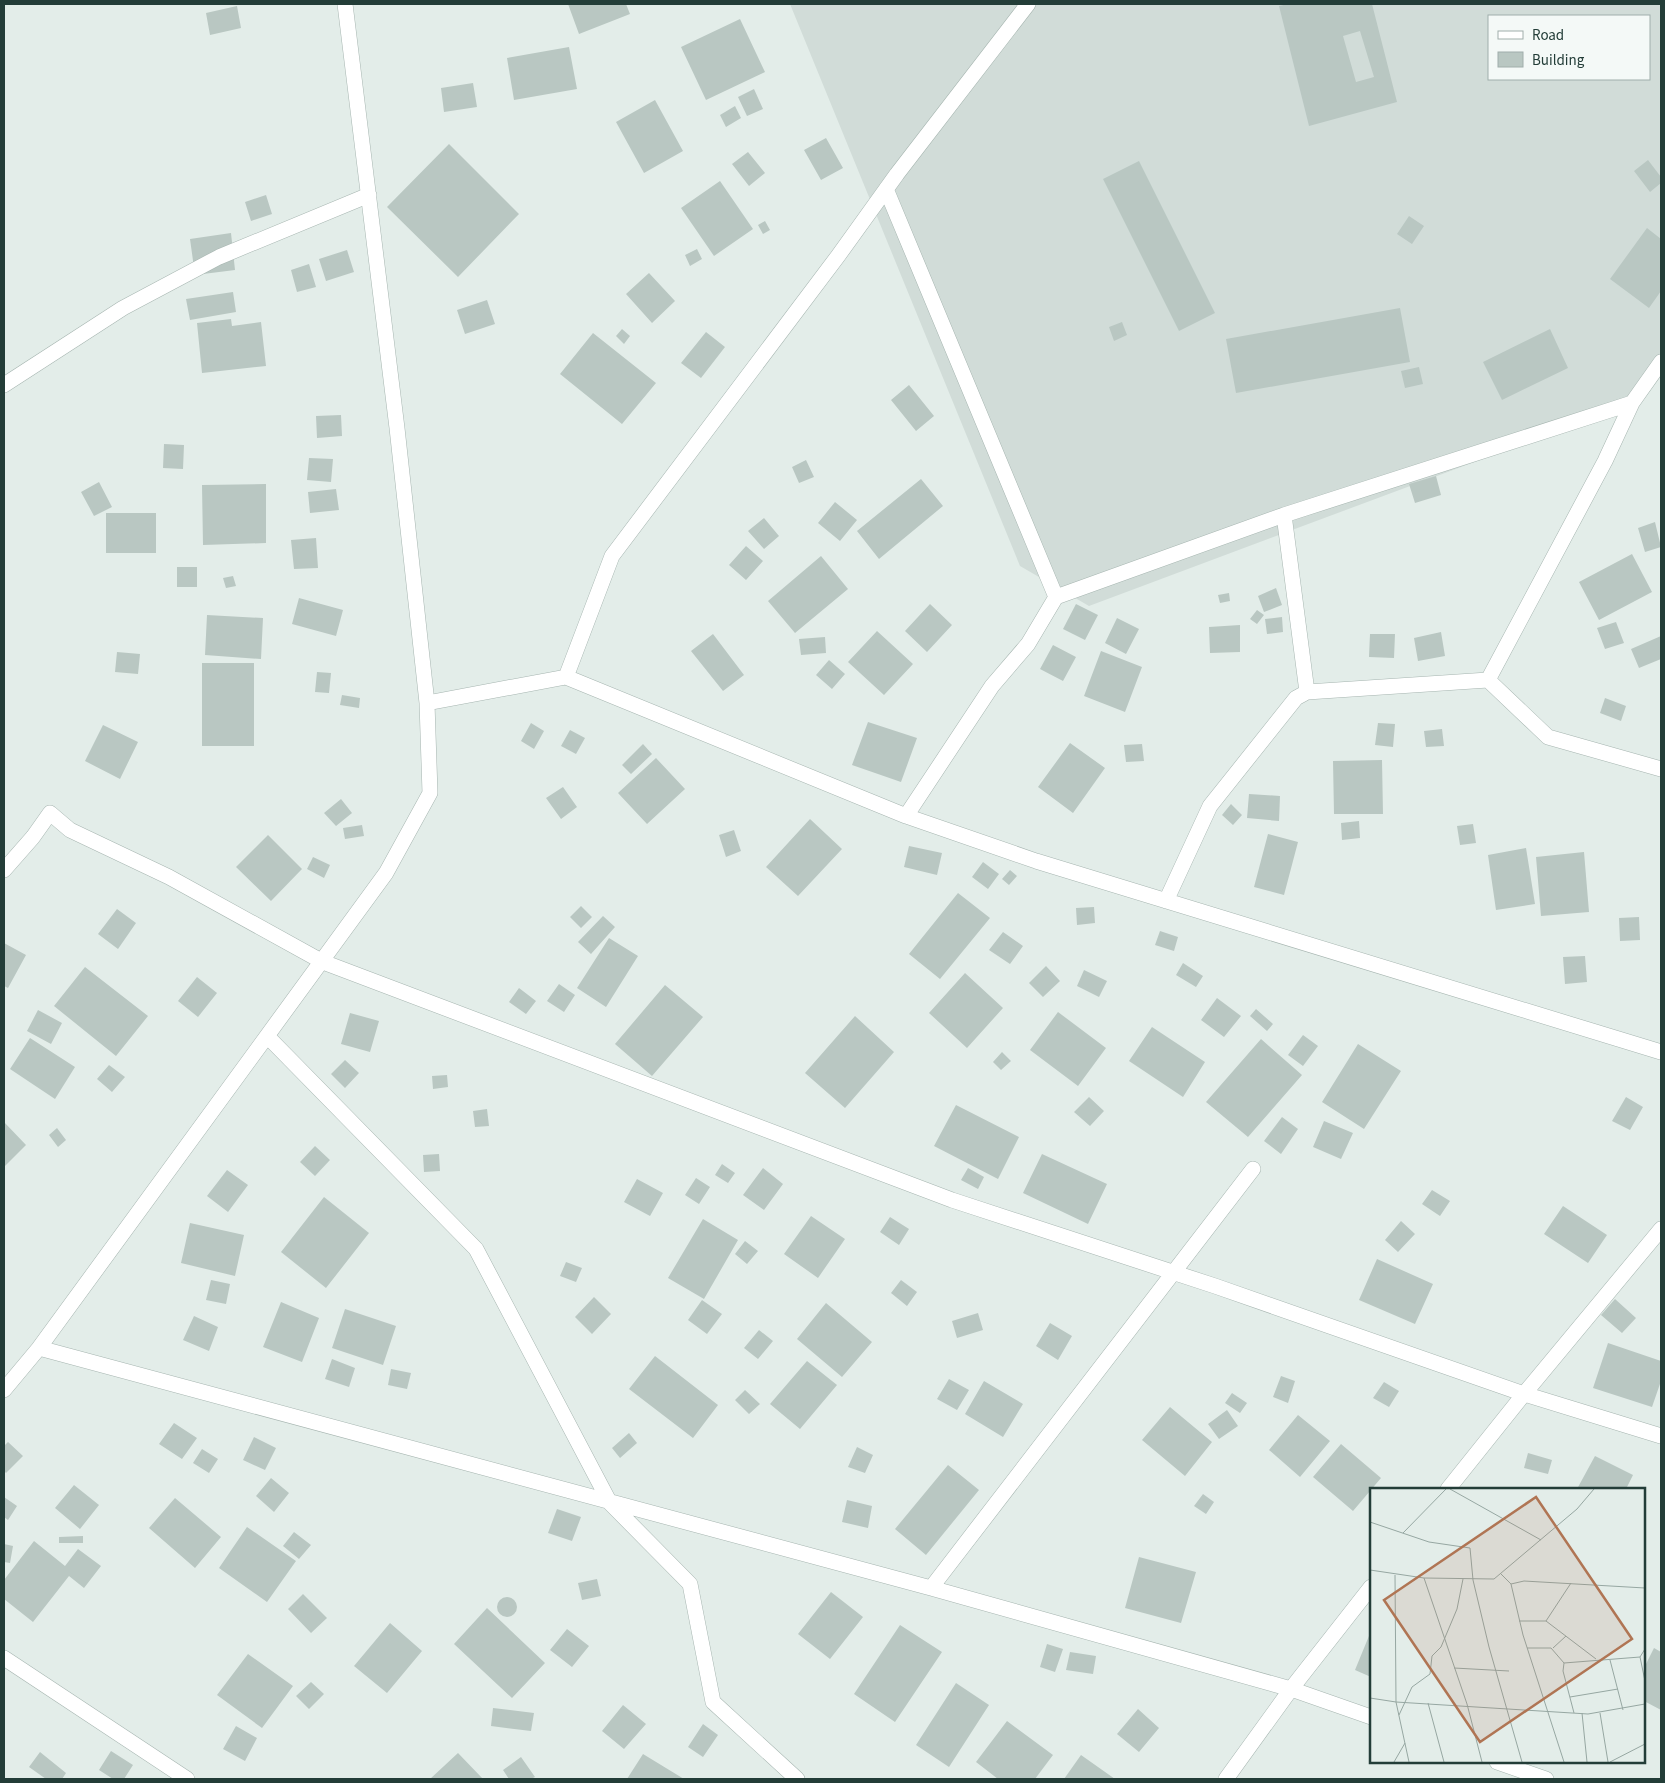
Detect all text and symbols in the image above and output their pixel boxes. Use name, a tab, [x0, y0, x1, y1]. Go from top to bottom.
legend	[1488, 15, 1650, 80]
text: Road	[1532, 25, 1564, 46]
text: Building	[1532, 50, 1585, 71]
inset map	[1370, 1488, 1645, 1763]

